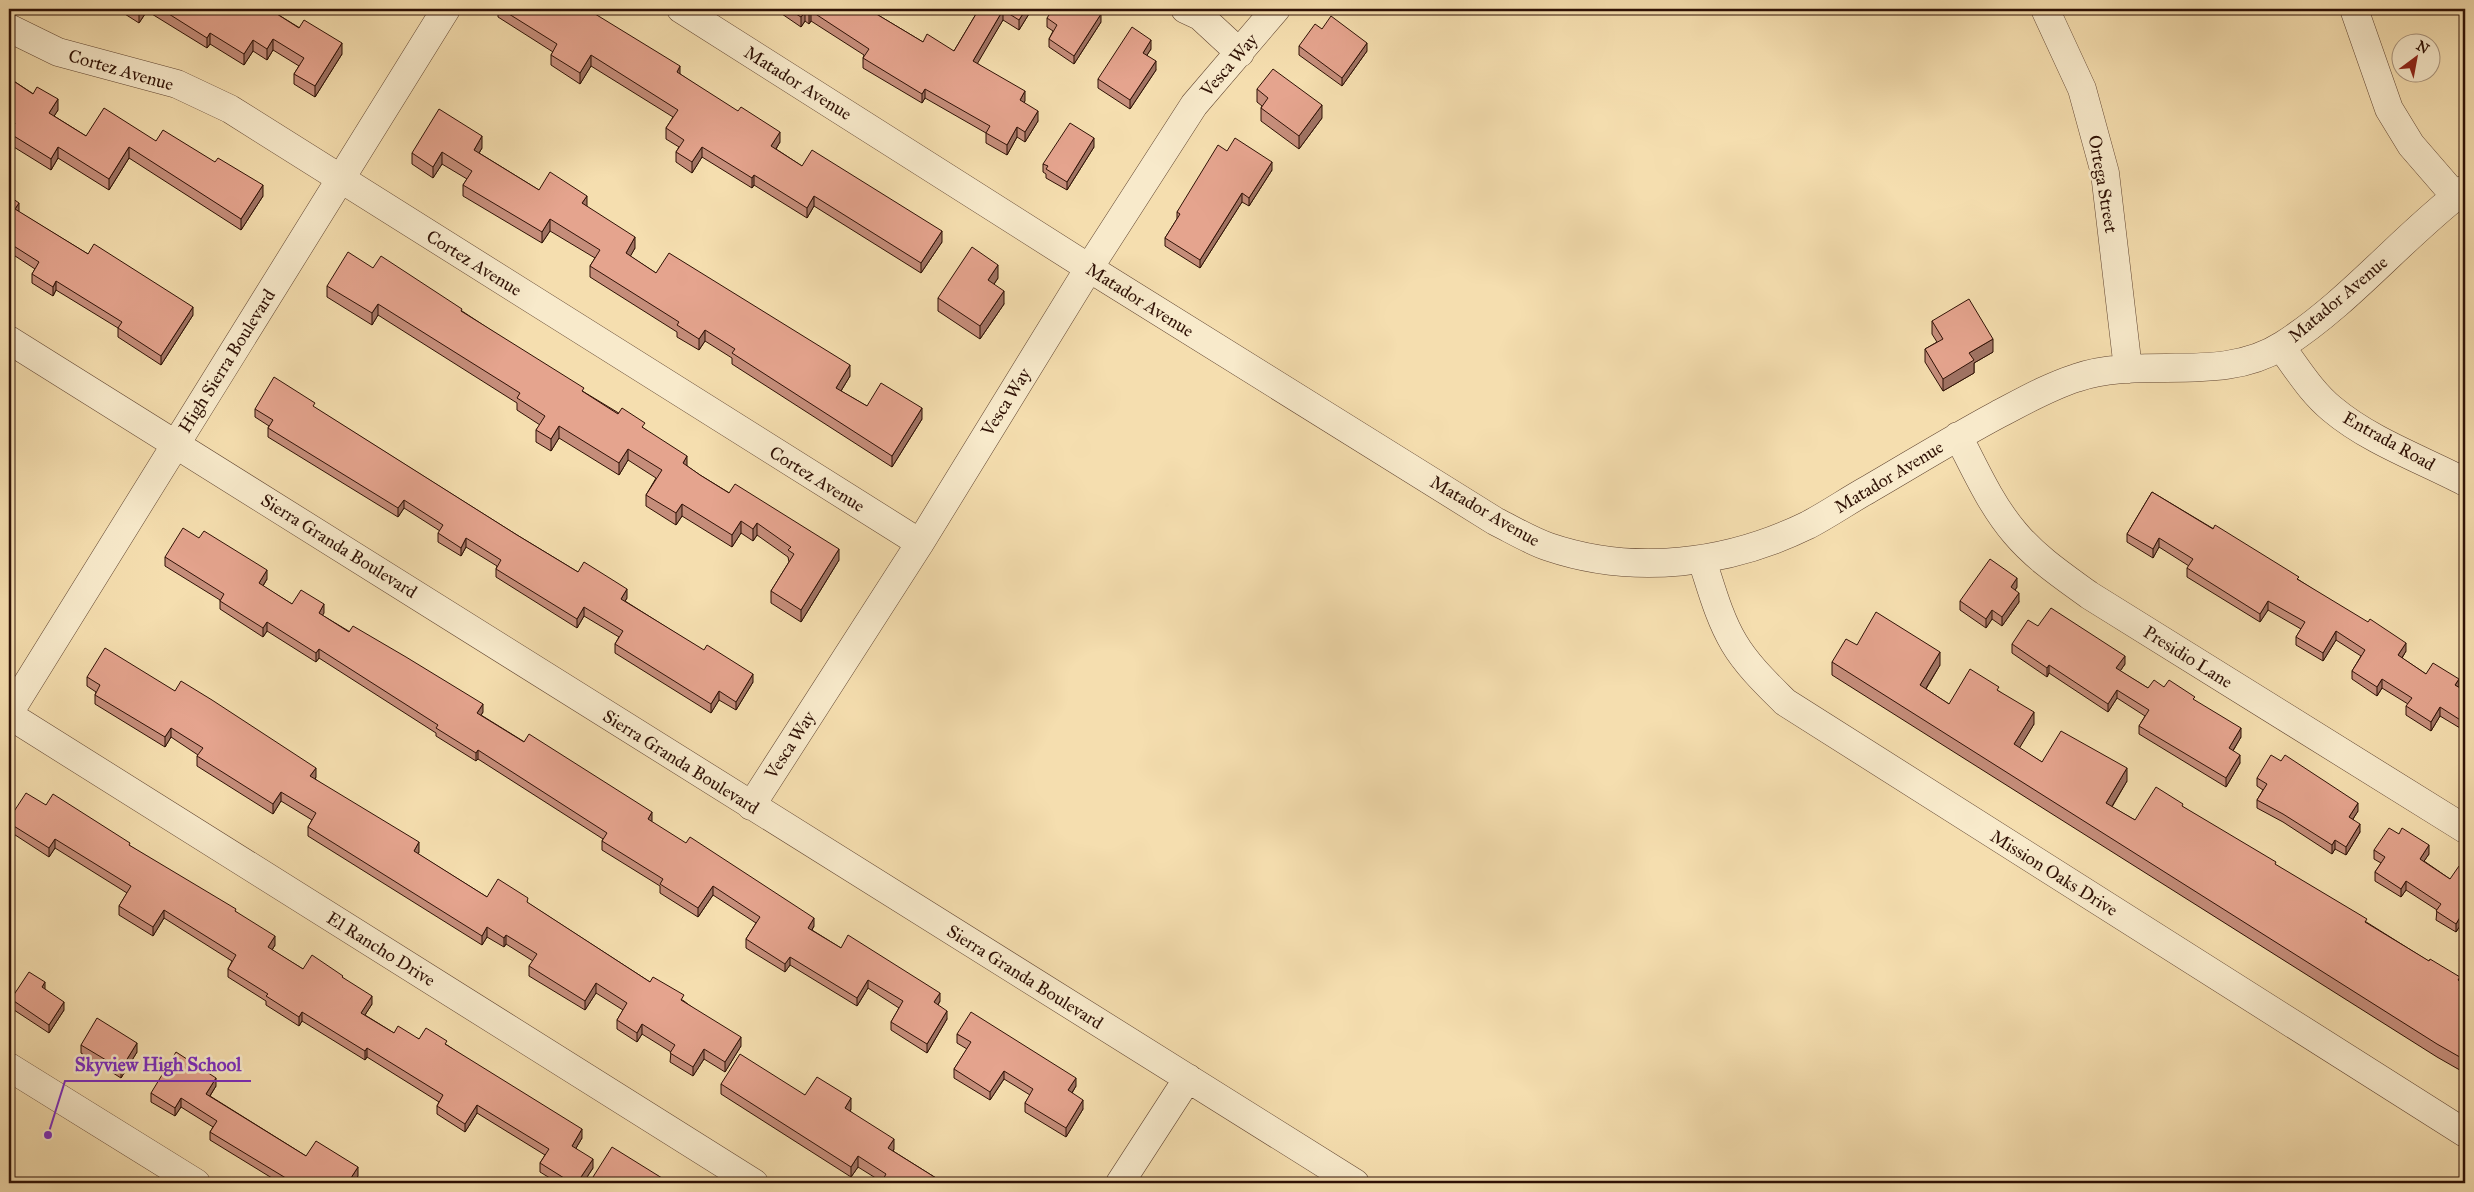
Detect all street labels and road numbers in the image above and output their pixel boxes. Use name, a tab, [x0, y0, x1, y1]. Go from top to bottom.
street label: Vesca Way	[1195, 29, 1263, 102]
street label: Matador Avenue	[740, 41, 856, 125]
street label: Cortez Avenue	[66, 45, 176, 95]
street label: Ortega Street	[2083, 133, 2123, 235]
street label: Cortez Avenue	[422, 225, 526, 301]
street label: Matador Avenue	[2284, 251, 2392, 347]
street label: Matador Avenue	[1082, 258, 1198, 342]
street label: High Sierra Boulevard	[174, 285, 281, 437]
street label: Vesca Way	[976, 363, 1036, 441]
street label: Entrada Road	[2339, 407, 2439, 475]
street label: Matador Avenue	[1831, 436, 1947, 518]
street label: Cortez Avenue	[765, 441, 869, 517]
street label: Matador Avenue	[1426, 471, 1544, 551]
street label: Sierra Granda Boulevard	[257, 489, 421, 603]
street label: Presidio Lane	[2139, 621, 2237, 693]
street label: Sierra Granda Boulevard	[599, 705, 763, 819]
street label: Vesca Way	[759, 706, 820, 784]
street label: Mission Oaks Drive	[1986, 825, 2122, 921]
street label: El Rancho Drive	[323, 907, 439, 991]
street label: Sierra Granda Boulevard	[943, 920, 1107, 1034]

